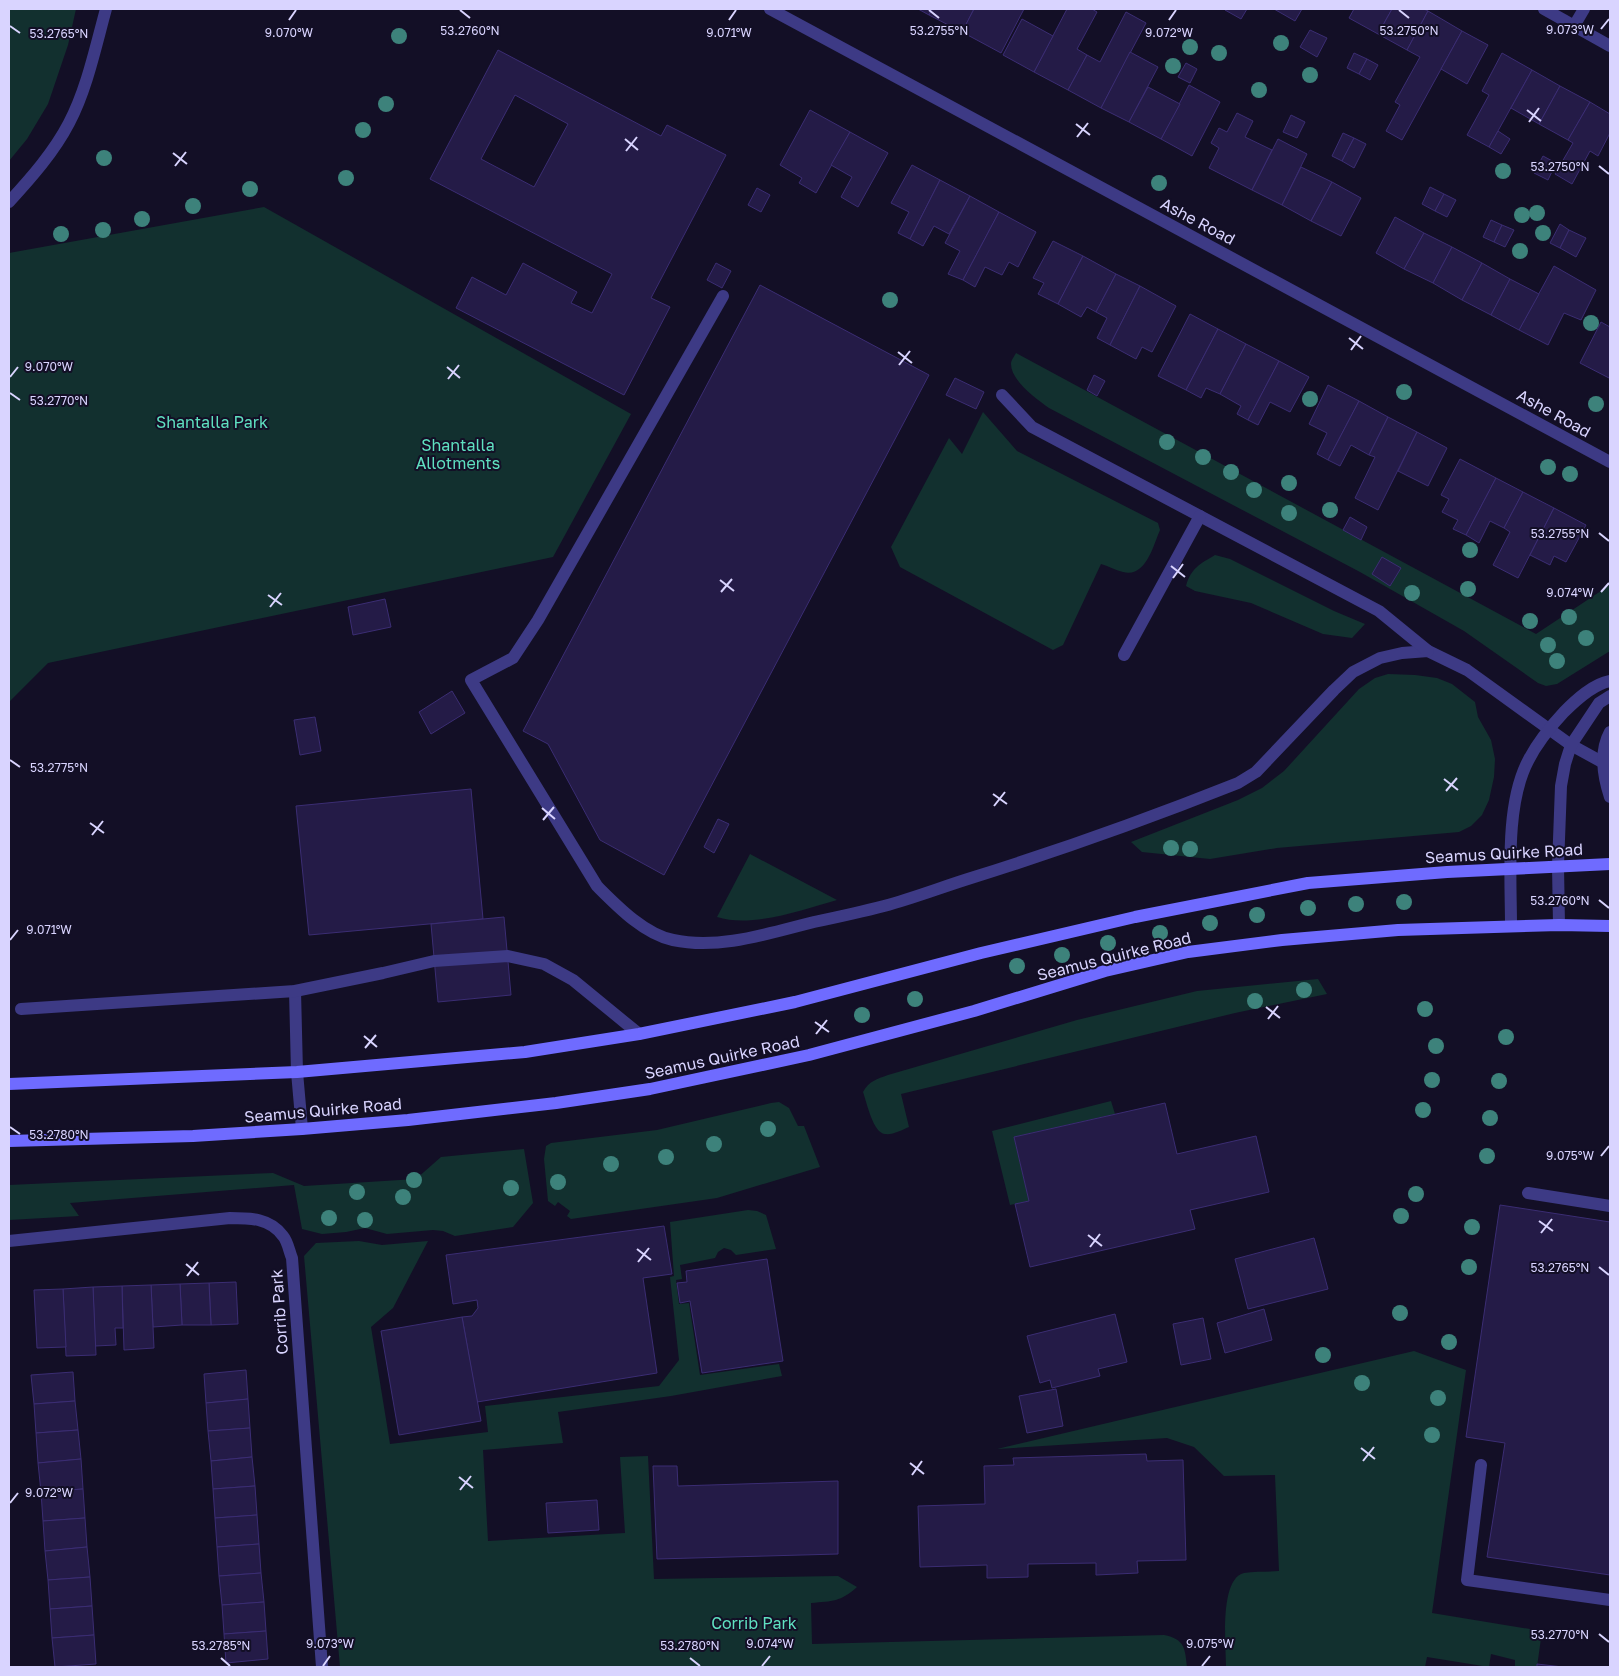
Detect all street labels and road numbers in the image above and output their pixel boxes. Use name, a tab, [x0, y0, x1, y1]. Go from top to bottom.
street label: Ashe Road	[1157, 193, 1239, 249]
street label: Ashe Road	[1514, 385, 1594, 441]
street label: Seamus Quirke Road	[1425, 839, 1583, 867]
street label: Seamus Quirke Road	[1035, 927, 1193, 985]
street label: Seamus Quirke Road	[643, 1031, 801, 1083]
street label: Seamus Quirke Road	[243, 1093, 403, 1127]
street label: Corrib Park	[266, 1269, 292, 1355]

